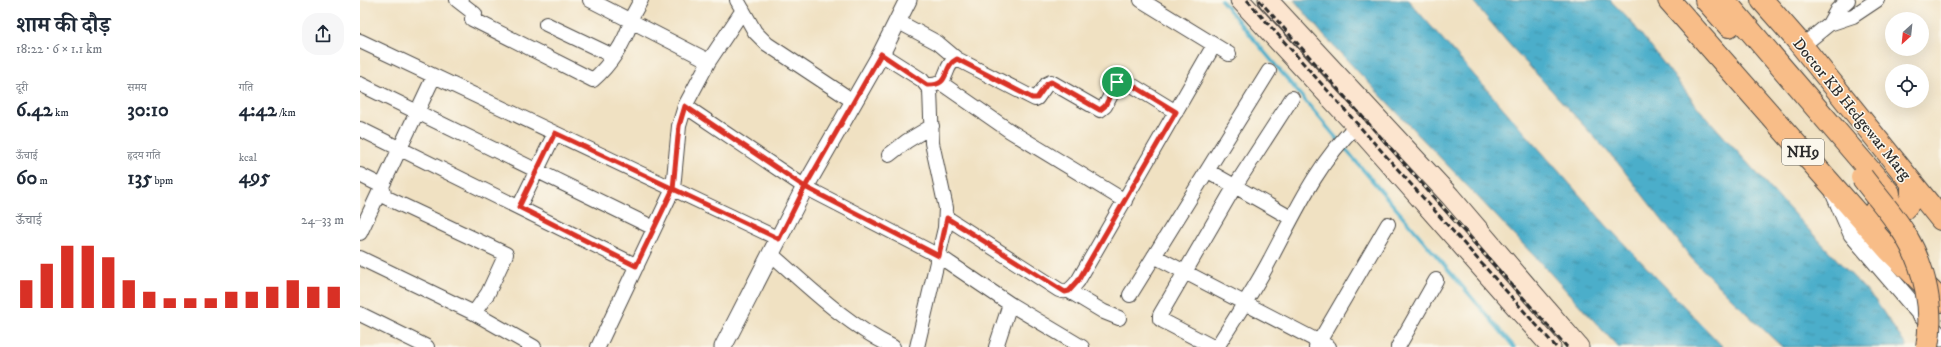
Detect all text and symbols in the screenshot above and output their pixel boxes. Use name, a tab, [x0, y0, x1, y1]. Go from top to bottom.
text: शाम की दौड़	[16, 12, 110, 39]
north arrow	[1885, 12, 1929, 56]
map controls	[1885, 12, 1929, 108]
button: share	[302, 13, 344, 55]
street label: Doctor KB Hedgewar Marg	[1788, 34, 1916, 184]
text: 18:22 · 6 × 1.1 km	[16, 41, 102, 57]
button: locate	[1885, 64, 1929, 108]
pin	[1100, 65, 1134, 99]
icon: arrive	[1106, 71, 1128, 93]
text: दूरी	[16, 81, 28, 95]
text: समय	[127, 81, 147, 95]
text: गति	[239, 81, 253, 95]
text: 6.42	[16, 98, 53, 123]
text: 30:10	[127, 98, 169, 123]
text: 4:42	[239, 98, 277, 123]
text: km	[53, 106, 69, 120]
text: /km	[277, 106, 296, 120]
road number: NH9	[1782, 139, 1824, 165]
text: ऊँचाई	[16, 149, 38, 163]
text: हृदय गति	[127, 149, 161, 163]
text: kcal	[239, 151, 257, 165]
text: 495	[239, 165, 270, 190]
text: 60	[16, 166, 37, 191]
text: 135	[127, 166, 152, 191]
text: m	[37, 174, 48, 188]
text: bpm	[152, 174, 173, 188]
text: ऊँचाई	[16, 212, 42, 228]
text: 24–33 m	[301, 212, 344, 228]

